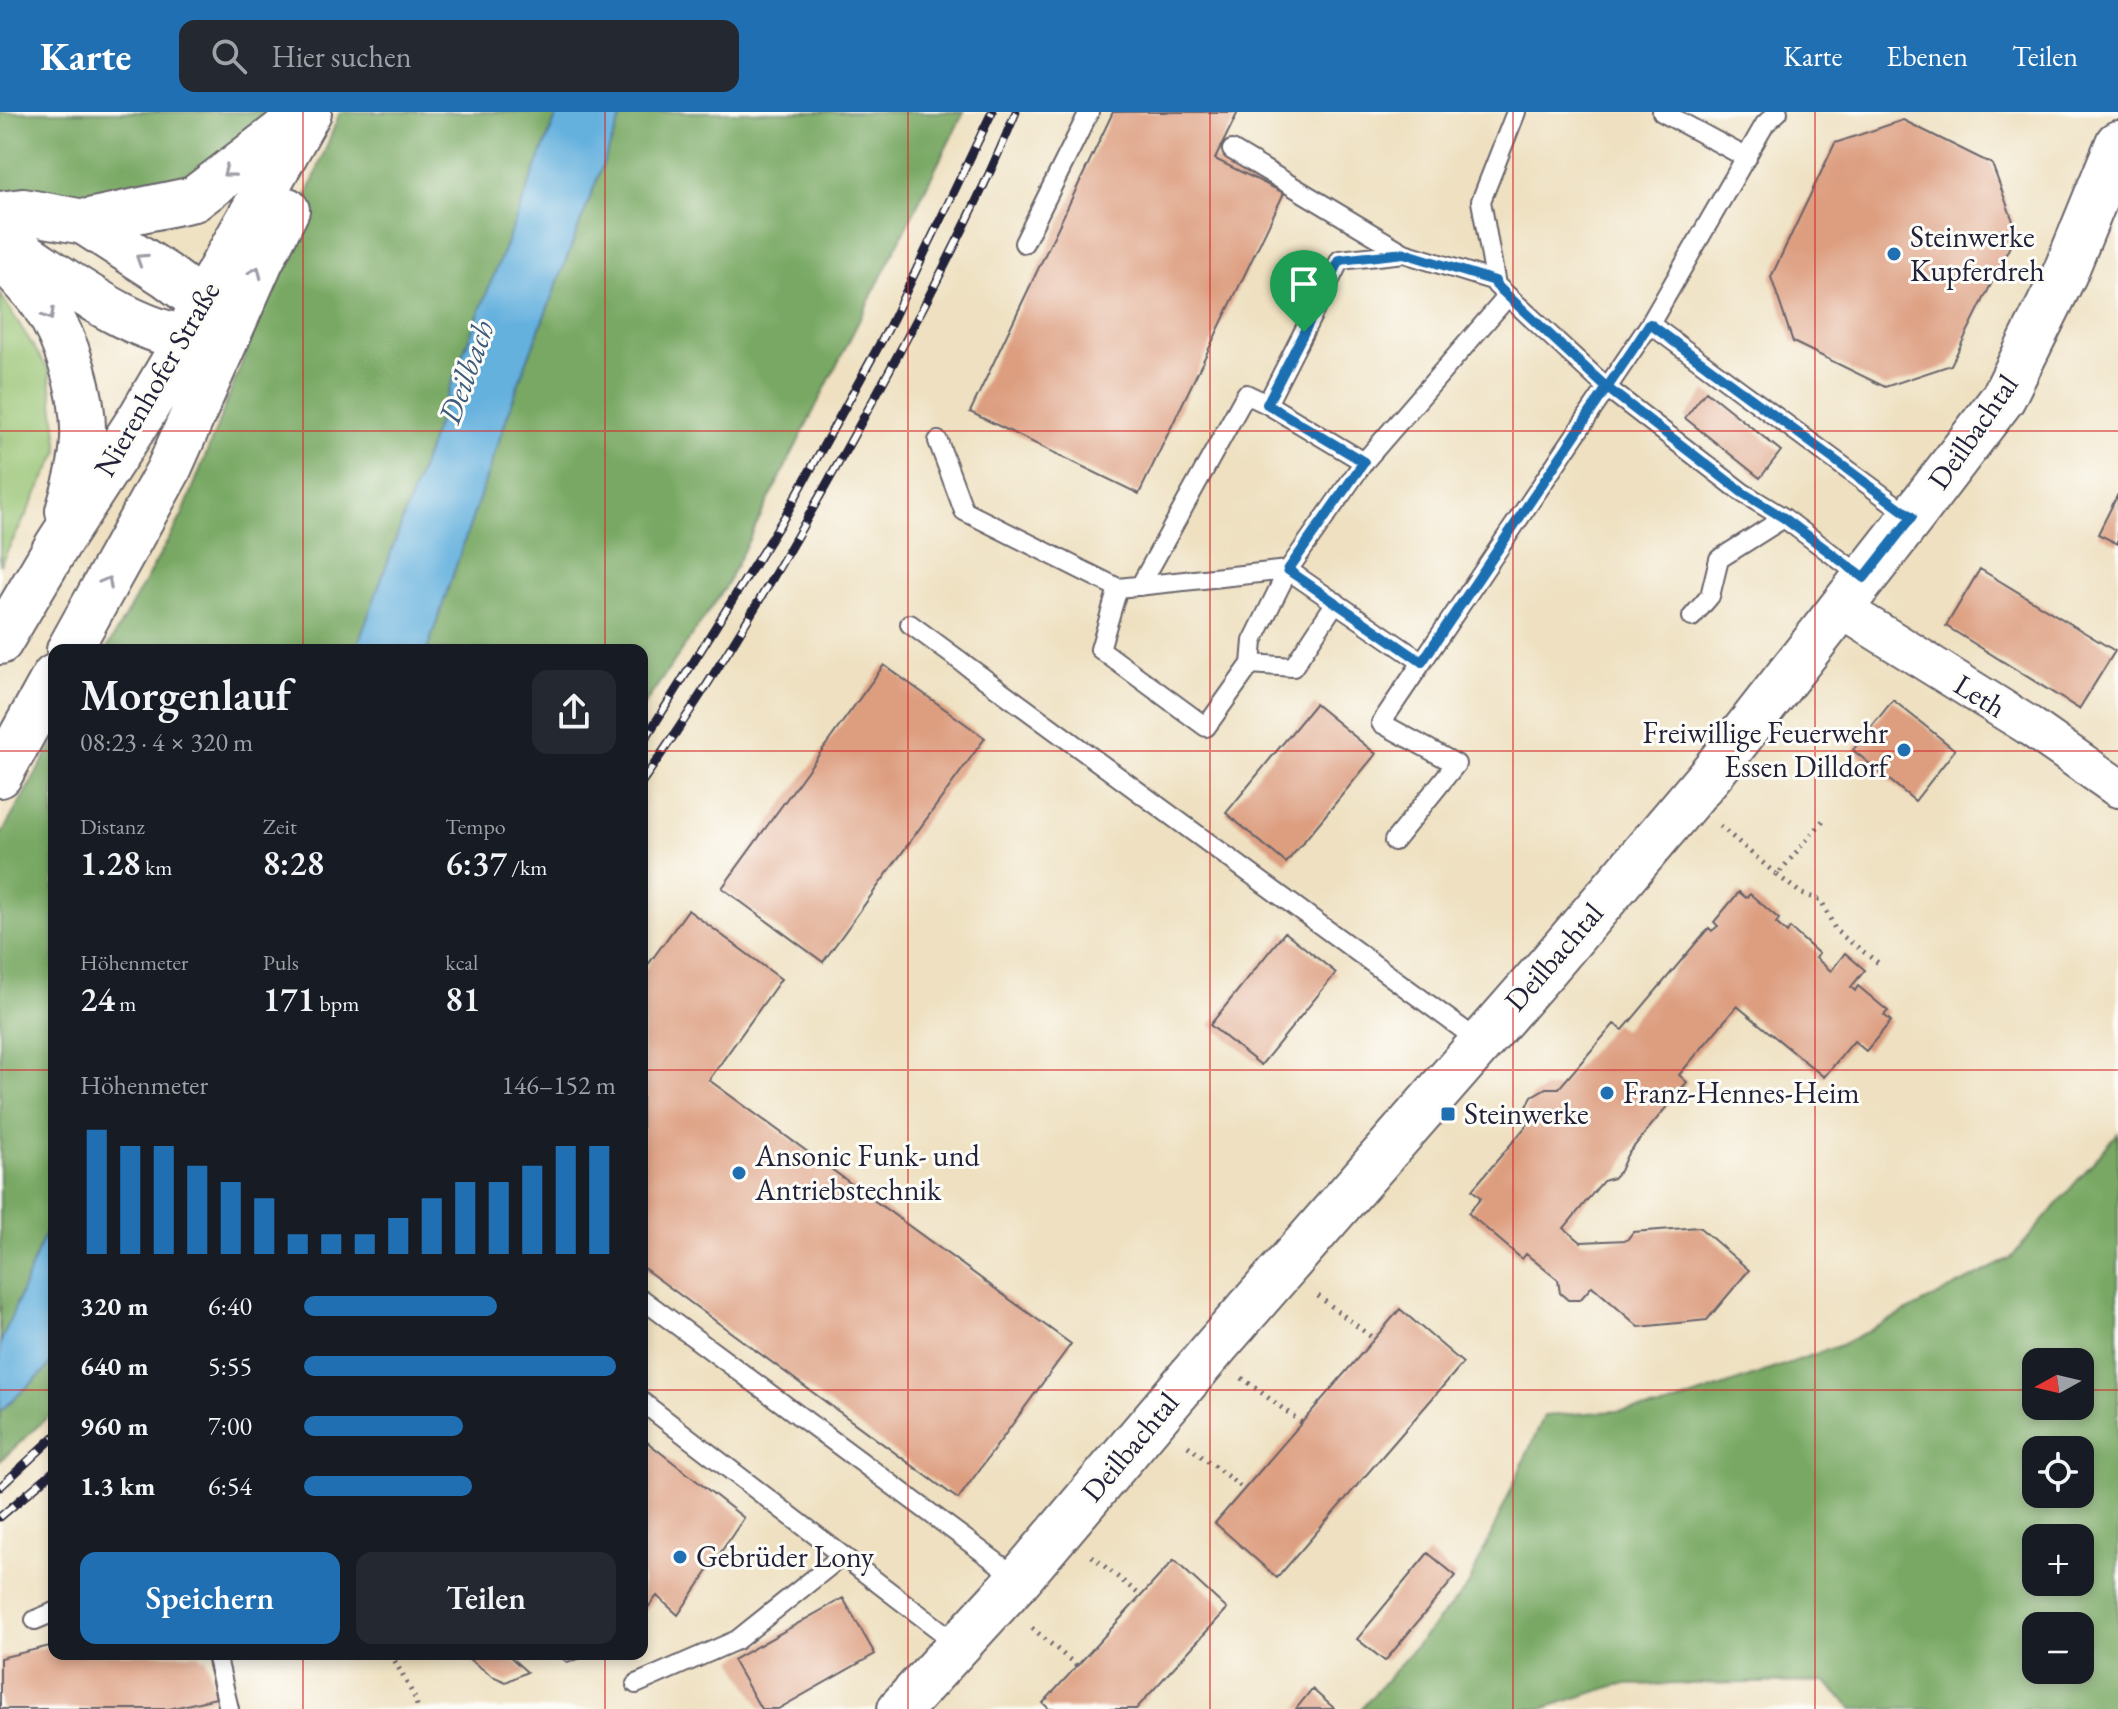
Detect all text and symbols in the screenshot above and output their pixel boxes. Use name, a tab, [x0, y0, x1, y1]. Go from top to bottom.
search box	[179, 20, 739, 92]
text: Karte	[40, 32, 131, 81]
icon: search	[207, 34, 251, 78]
text: Hier suchen	[271, 37, 412, 76]
text: Karte	[1783, 38, 1842, 74]
text: Ebenen	[1886, 38, 1968, 74]
text: Teilen	[2012, 38, 2078, 74]
one-way arrow	[223, 163, 237, 177]
place label: Steinwerke Kupferdreh	[1910, 217, 2045, 290]
marker: Steinwerke Kupferdreh	[1885, 245, 1903, 263]
pin	[1270, 250, 1338, 332]
one-way arrow	[136, 253, 150, 268]
icon: arrive	[1282, 262, 1326, 306]
one-way arrow	[246, 266, 262, 280]
street label: Nierenhofer Straße	[85, 274, 228, 483]
one-way arrow	[39, 306, 55, 321]
water label: Deilbach	[428, 314, 504, 431]
street label: Deilbachtal	[1919, 366, 2026, 497]
one-way arrow	[97, 575, 112, 590]
street label: Leth	[1947, 665, 2014, 726]
text: Morgenlauf	[80, 666, 291, 723]
button: share	[532, 670, 616, 754]
place label: Freiwillige Feuerwehr Essen Dilldorf	[1643, 713, 1891, 786]
text: 08:23 · 4 × 320 m	[80, 725, 253, 759]
marker: Freiwillige Feuerwehr Essen Dilldorf	[1895, 741, 1913, 759]
text: Distanz	[80, 812, 145, 841]
text: Zeit	[263, 812, 297, 841]
text: Tempo	[445, 812, 506, 841]
text: 1.28	[80, 841, 141, 885]
text: 8:28	[263, 841, 324, 885]
text: 6:37	[445, 841, 507, 885]
text: km	[141, 853, 172, 882]
text: /km	[507, 853, 548, 882]
street label: Deilbachtal	[1496, 894, 1612, 1019]
text: Höhenmeter	[80, 948, 188, 977]
text: Puls	[263, 948, 299, 977]
text: kcal	[445, 948, 478, 977]
text: 24	[80, 977, 115, 1021]
text: 171	[263, 977, 315, 1021]
text: 81	[445, 977, 480, 1021]
text: m	[115, 989, 136, 1018]
text: bpm	[315, 989, 359, 1018]
text: Höhenmeter	[80, 1068, 208, 1102]
text: 146–152 m	[501, 1068, 616, 1102]
place label: Franz-Hennes-Heim	[1623, 1073, 1860, 1112]
marker: Franz-Hennes-Heim	[1598, 1084, 1616, 1102]
place label: Steinwerke	[1464, 1094, 1589, 1133]
marker: Steinwerke	[1439, 1105, 1457, 1123]
place label: Ansonic Funk- und Antriebstechnik	[754, 1136, 980, 1209]
marker: Ansonic Funk- und Antriebstechnik	[730, 1164, 748, 1182]
text: 320 m	[80, 1289, 148, 1323]
text: 6:40	[208, 1289, 252, 1323]
north arrow	[2022, 1348, 2094, 1420]
map controls	[2022, 1348, 2094, 1684]
text: 640 m	[80, 1349, 148, 1383]
text: 5:55	[208, 1349, 252, 1383]
street label: Deilbachtal	[1072, 1384, 1187, 1510]
text: 960 m	[80, 1409, 148, 1443]
text: 7:00	[208, 1409, 252, 1443]
button: locate	[2022, 1436, 2094, 1508]
text: 1.3 km	[80, 1469, 155, 1503]
text: 6:54	[208, 1469, 252, 1503]
button: +	[2022, 1524, 2094, 1596]
place label: Gebrüder Lony	[696, 1537, 875, 1576]
marker: Gebrüder Lony	[671, 1548, 689, 1566]
button: Speichern	[80, 1552, 340, 1644]
button: Teilen	[356, 1552, 616, 1644]
button: −	[2022, 1612, 2094, 1684]

